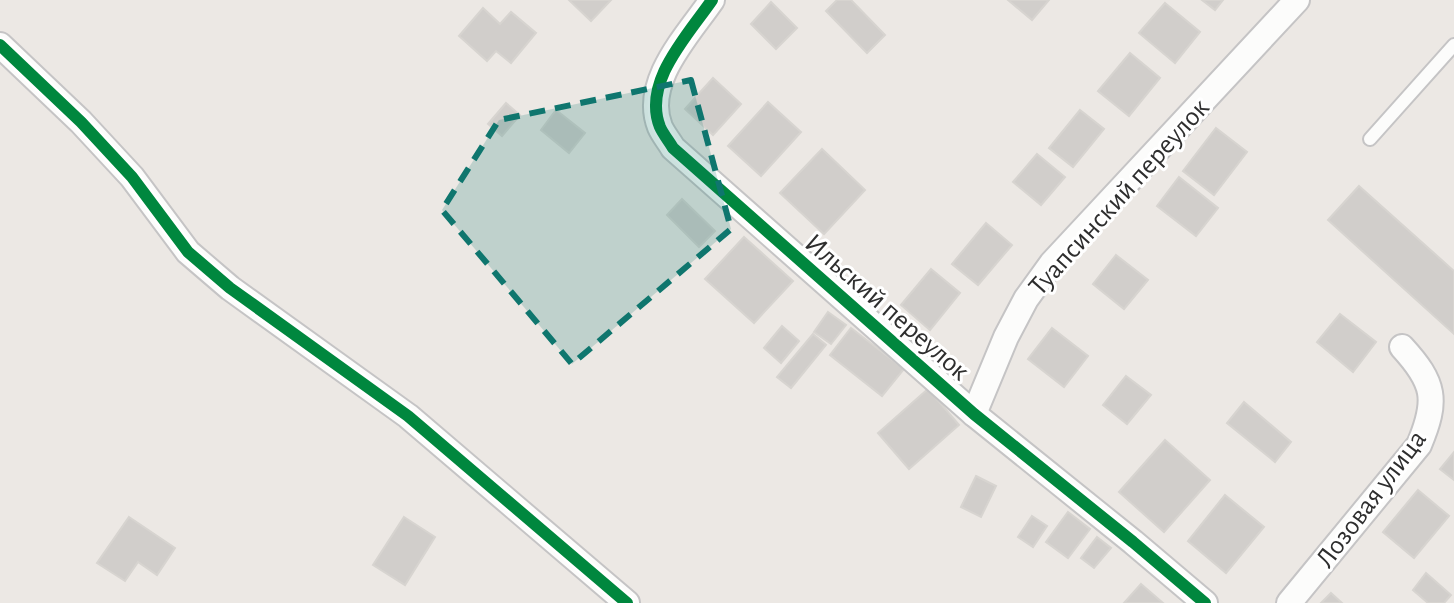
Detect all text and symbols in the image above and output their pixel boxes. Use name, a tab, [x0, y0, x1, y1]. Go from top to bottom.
street label: Туапсинский переулок	[1024, 94, 1215, 301]
street label: Ильский переулок	[799, 229, 974, 386]
street label: Лозовая улица	[1311, 425, 1432, 573]

